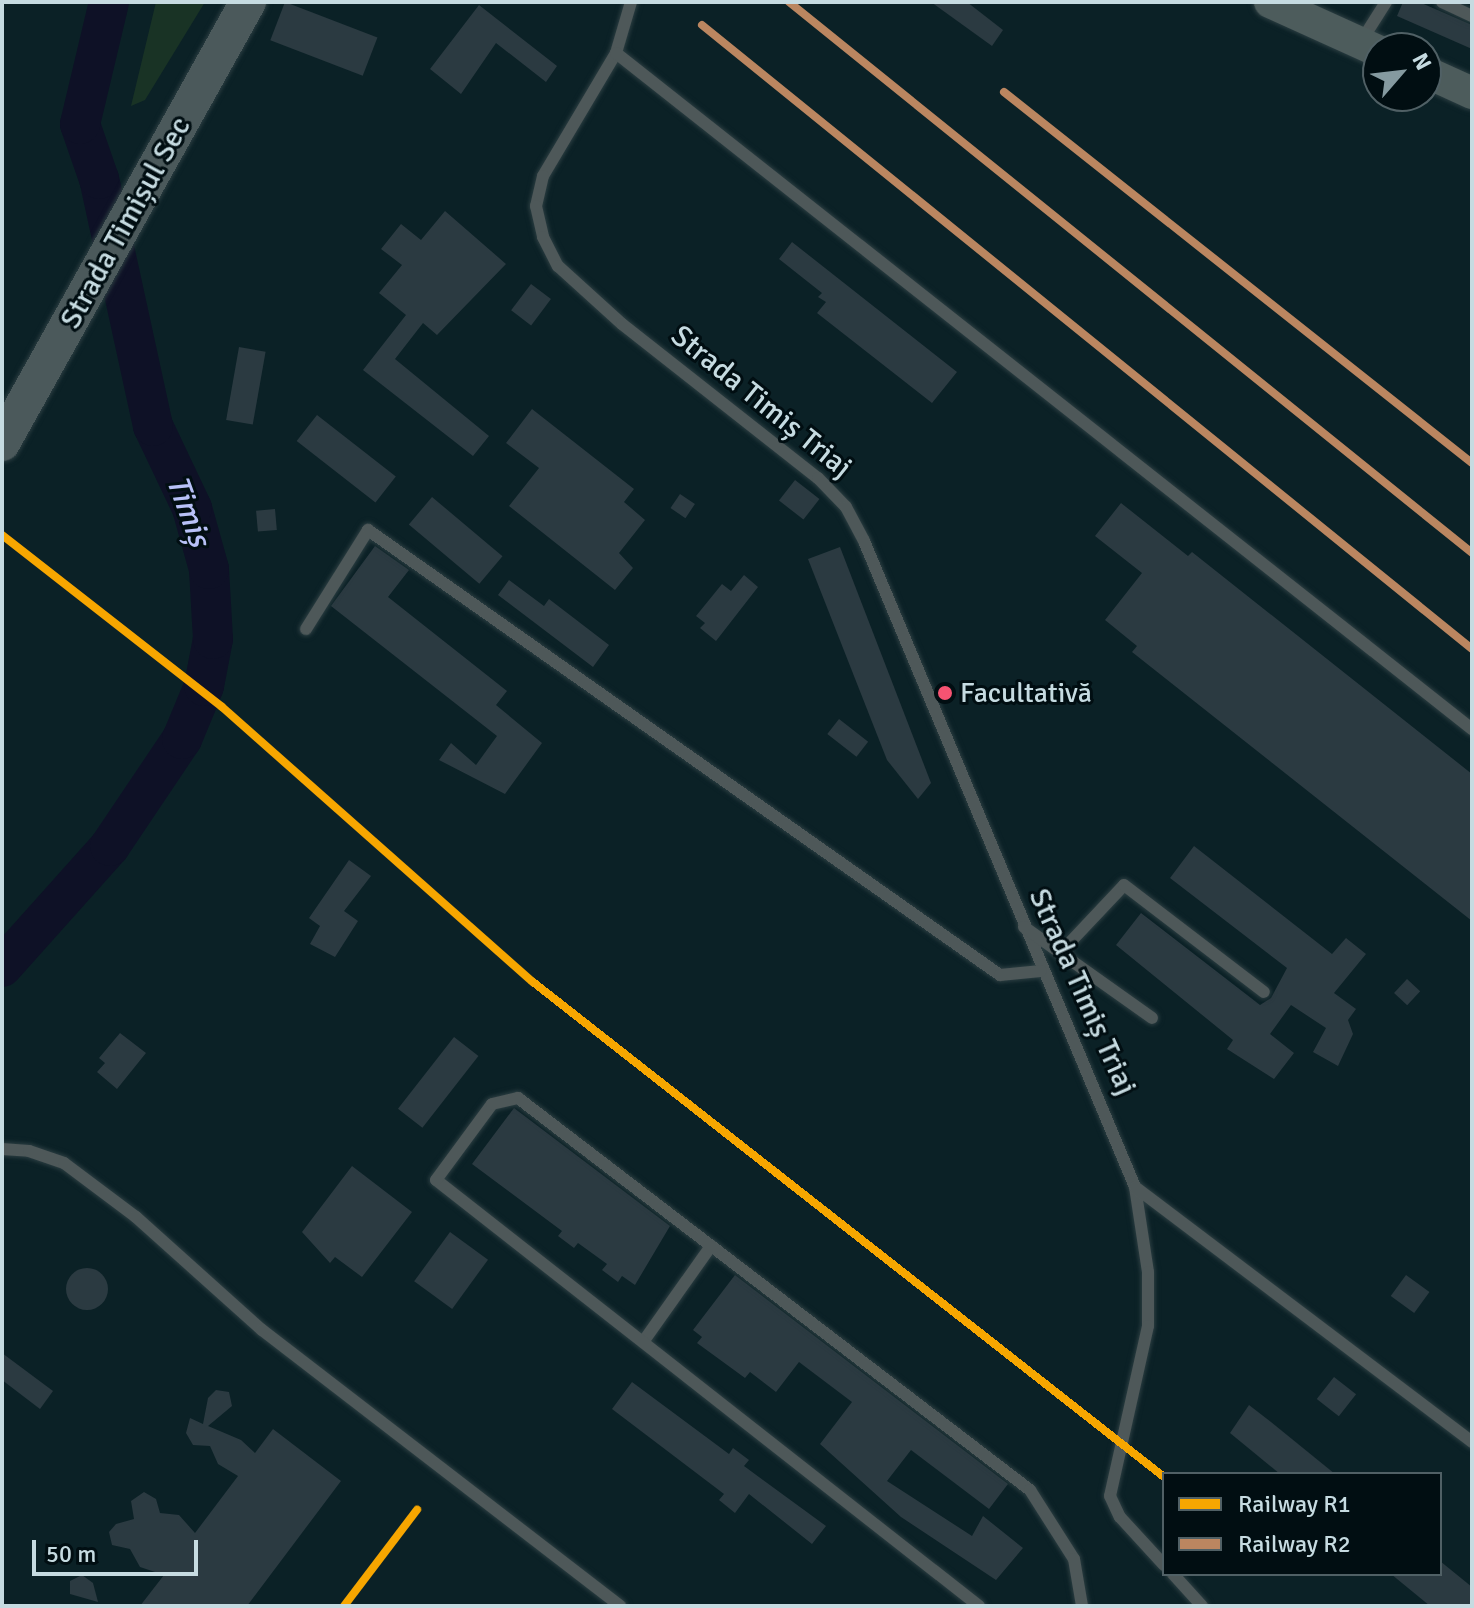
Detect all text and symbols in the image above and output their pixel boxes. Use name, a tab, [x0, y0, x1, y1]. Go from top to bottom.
north arrow	[1362, 32, 1442, 112]
text: N	[1406, 48, 1437, 75]
street label: Strada Timișul Sec	[53, 111, 199, 335]
street label: Strada Timiș Triaj	[663, 318, 859, 486]
water label: Timiș	[158, 470, 218, 552]
place label: Facultativă	[960, 676, 1092, 710]
marker: Facultativă	[937, 685, 953, 701]
street label: Strada Timiș Triaj	[1020, 883, 1144, 1101]
legend	[1162, 1472, 1442, 1576]
text: Railway R1	[1238, 1489, 1351, 1519]
scale bar	[36, 1524, 202, 1574]
text: Railway R2	[1238, 1529, 1351, 1559]
text: 50 m	[46, 1539, 96, 1569]

